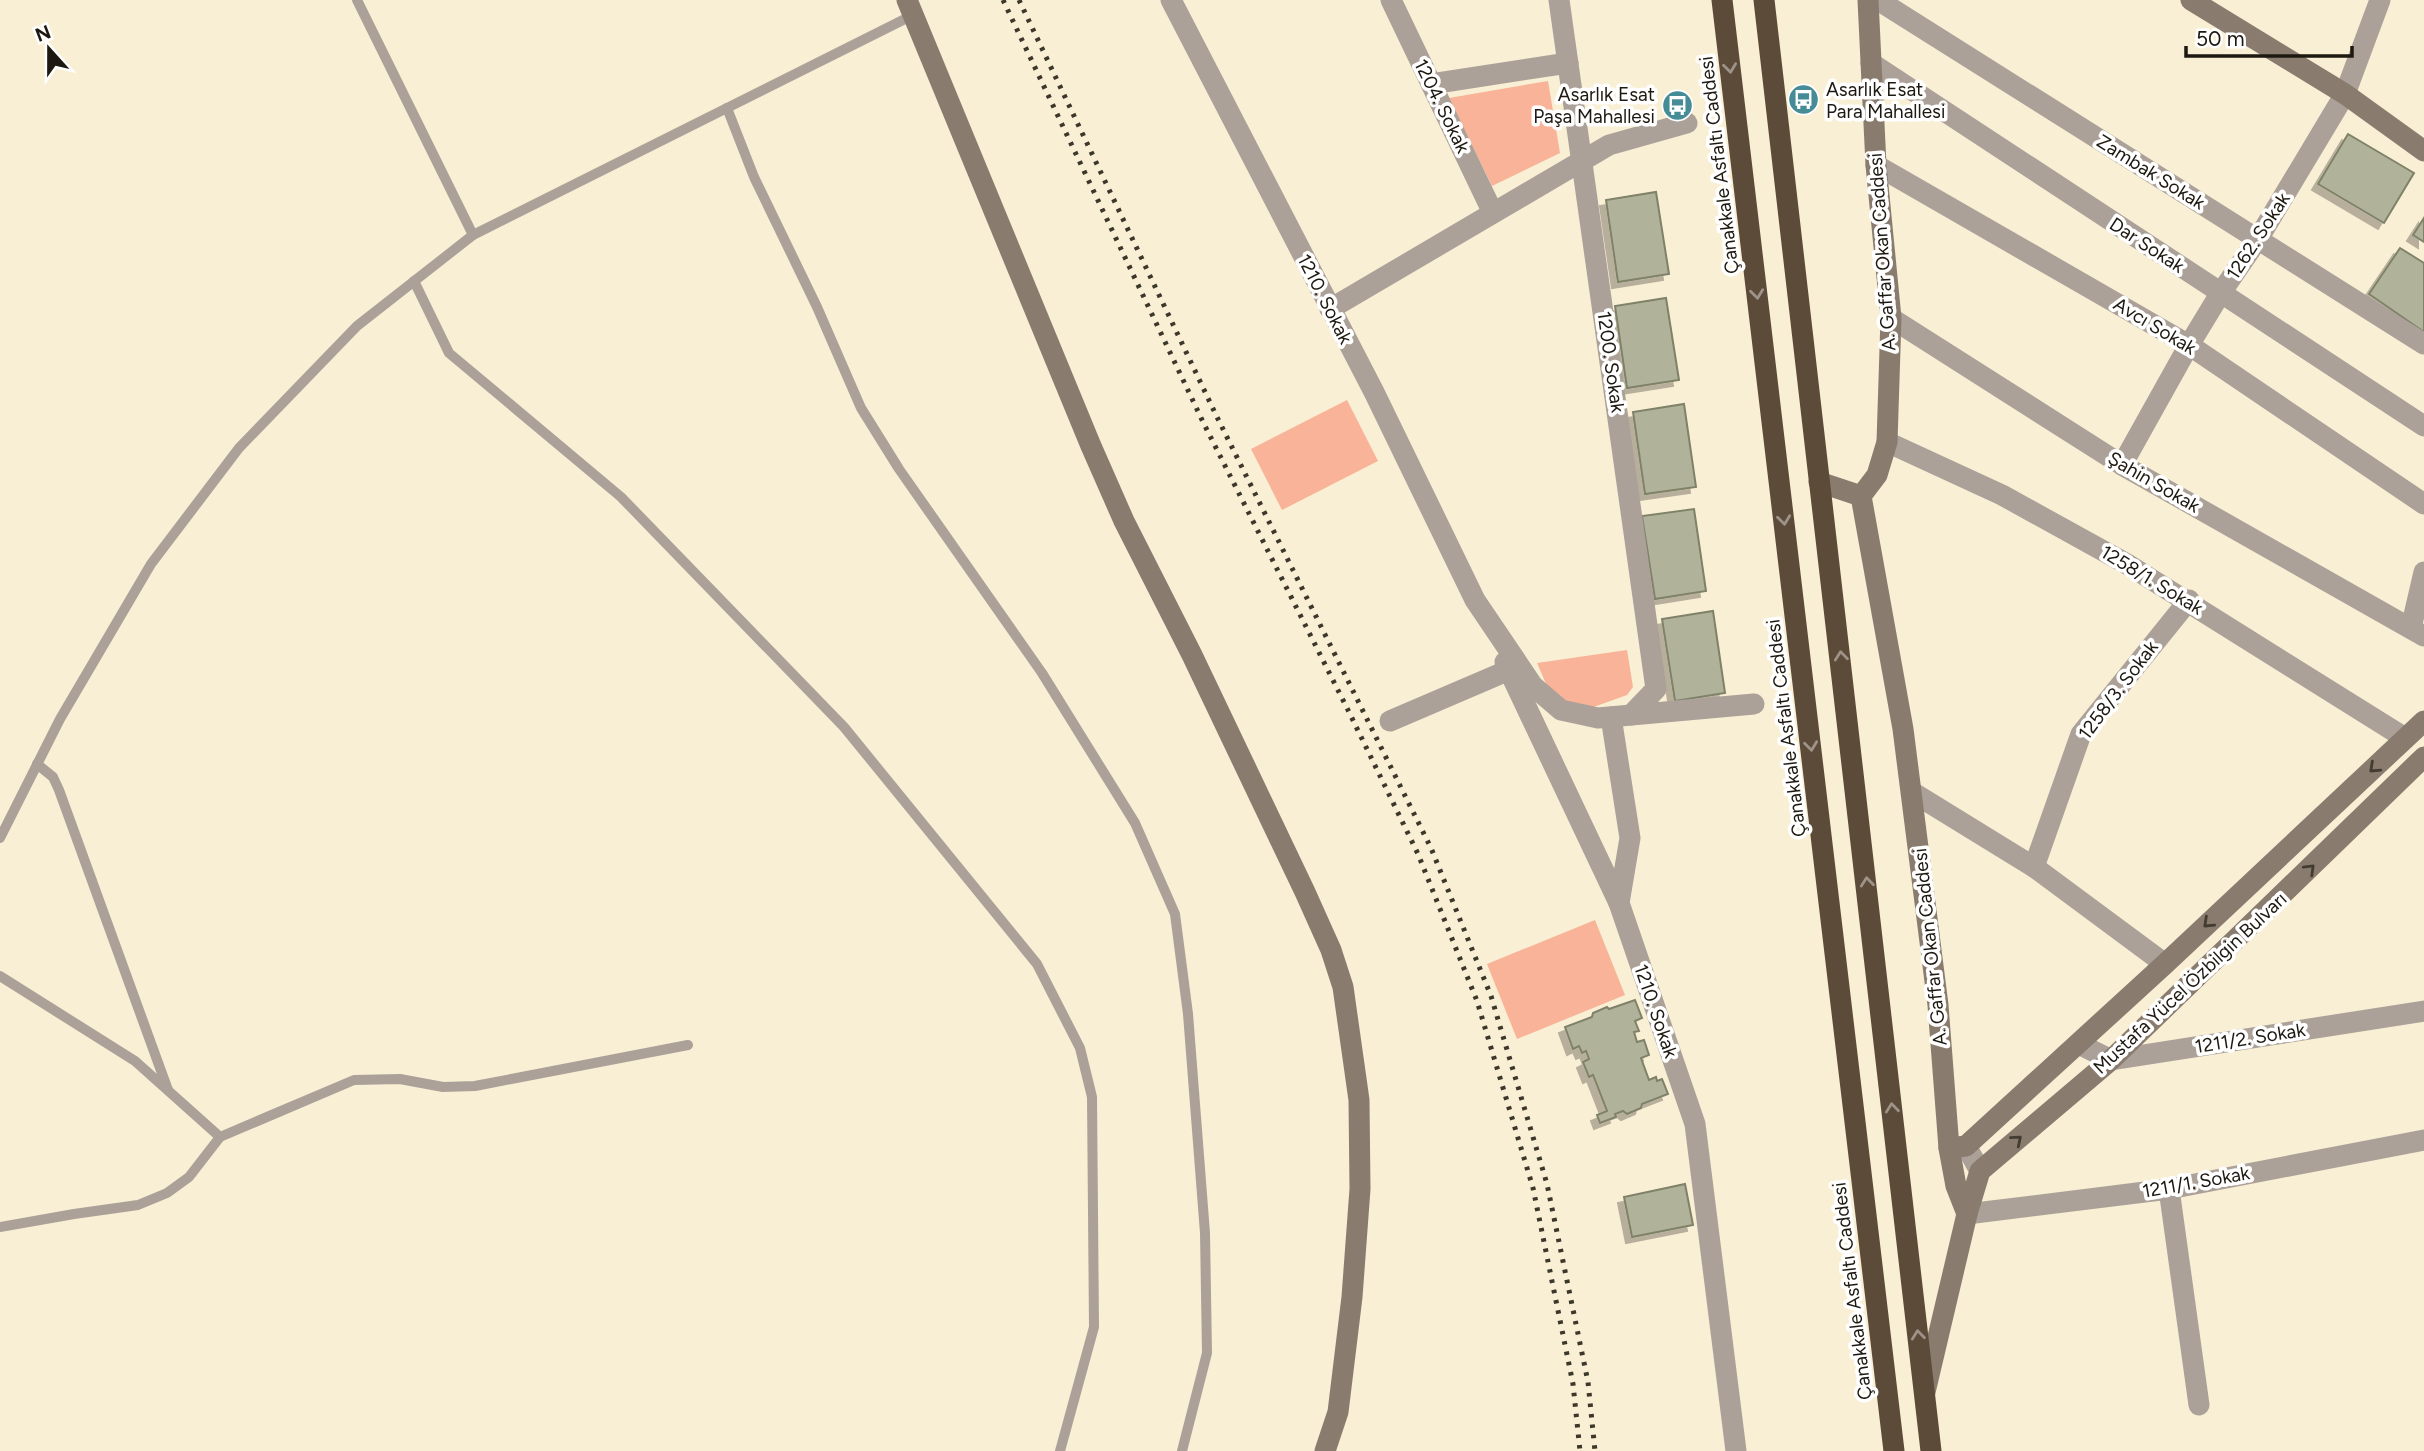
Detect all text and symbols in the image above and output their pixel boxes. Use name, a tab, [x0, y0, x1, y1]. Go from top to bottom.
north arrow	[14, 14, 84, 84]
scale bar	[2186, 14, 2352, 58]
text: N	[32, 20, 54, 47]
text: 50 m	[2196, 26, 2245, 51]
street label: 1204. Sokak	[1409, 55, 1475, 157]
street label: Çanakkale Asfaltı Caddesi	[1694, 55, 1744, 275]
one-way arrow	[1723, 62, 1738, 74]
place label: Asarlık Esat Para Mahallesi	[1826, 78, 1945, 123]
place label: Asarlık Esat Paşa Mahallesi	[1533, 83, 1655, 128]
bus stop icon: Asarlık Esat Para Mahallesi	[1786, 83, 1820, 117]
bus stop icon: Asarlık Esat Paşa Mahallesi	[1661, 88, 1695, 122]
street label: Zambak Sokak	[2093, 130, 2210, 215]
street label: A. Gaffar Okan Caddesi	[1864, 152, 1900, 352]
street label: 1262. Sokak	[2221, 188, 2295, 284]
street label: Dar Sokak	[2105, 212, 2189, 278]
street label: 1210. Sokak	[1293, 250, 1358, 348]
one-way arrow	[1750, 288, 1765, 300]
street label: Avcı Sokak	[2110, 292, 2201, 360]
street label: 1200. Sokak	[1593, 310, 1630, 415]
street label: Şahin Sokak	[2104, 446, 2205, 518]
one-way arrow	[1776, 514, 1791, 525]
street label: 1258/1. Sokak	[2097, 540, 2208, 620]
street label: Çanakkale Asfaltı Caddesi	[1761, 618, 1811, 838]
street label: 1258/3. Sokak	[2073, 635, 2163, 744]
one-way arrow	[1834, 650, 1849, 662]
one-way arrow	[1803, 740, 1818, 751]
one-way arrow	[2369, 759, 2382, 772]
street label: A. Gaffar Okan Caddesi	[1908, 847, 1952, 1047]
one-way arrow	[2301, 864, 2314, 877]
one-way arrow	[1860, 877, 1875, 888]
street label: Mustafa Yücel Özbilgin Bulvarı	[2089, 887, 2291, 1079]
one-way arrow	[2203, 915, 2216, 928]
street label: 1210. Sokak	[1629, 961, 1683, 1062]
street label: 1211/2. Sokak	[2193, 1018, 2308, 1058]
one-way arrow	[1885, 1103, 1900, 1114]
one-way arrow	[2009, 1136, 2022, 1148]
street label: 1211/1. Sokak	[2141, 1161, 2252, 1203]
street label: Çanakkale Asfaltı Caddesi	[1827, 1181, 1877, 1401]
one-way arrow	[1911, 1329, 1926, 1340]

